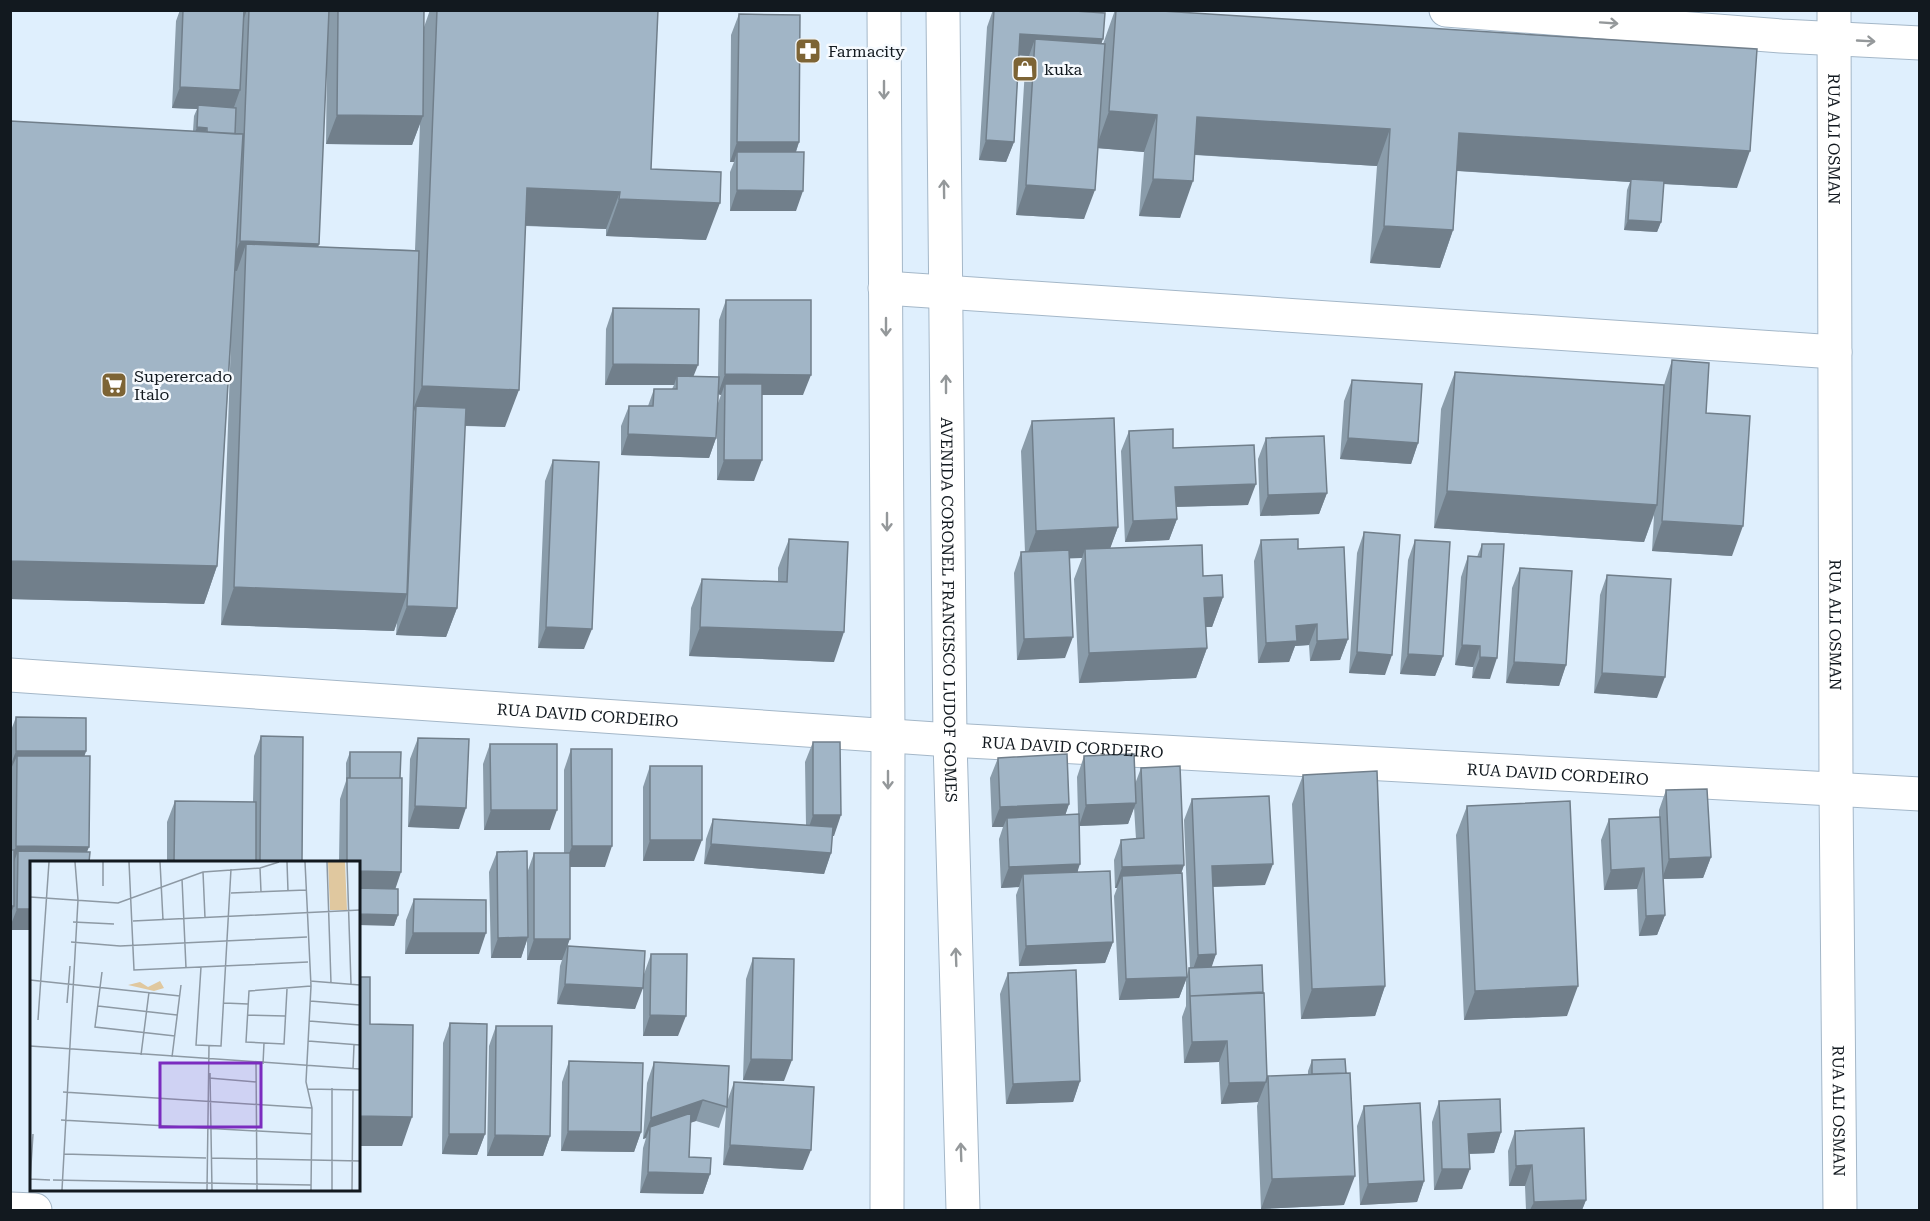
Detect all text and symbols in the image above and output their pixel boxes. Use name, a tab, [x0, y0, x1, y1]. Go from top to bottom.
one-way arrow	[1598, 18, 1618, 29]
one-way arrow	[1856, 35, 1876, 46]
pharmacy icon: Farmacity	[793, 36, 823, 66]
place label: Farmacity	[828, 42, 905, 61]
shop icon: kuka	[1010, 54, 1040, 84]
place label: kuka	[1044, 60, 1083, 79]
street label: RUA ALI OSMAN	[1825, 73, 1844, 205]
one-way arrow	[878, 79, 890, 99]
one-way arrow	[939, 180, 950, 200]
one-way arrow	[880, 316, 891, 336]
place label: Superercado Italo	[134, 367, 233, 404]
supermarket icon: Superercado Italo	[99, 370, 129, 400]
one-way arrow	[941, 375, 952, 395]
street label: AVENIDA CORONEL FRANCISCO LUDOF GOMES	[937, 417, 961, 803]
one-way arrow	[881, 511, 893, 531]
street label: RUA ALI OSMAN	[1826, 559, 1845, 691]
street label: RUA DAVID CORDEIRO	[496, 699, 679, 731]
street label: RUA DAVID CORDEIRO	[981, 732, 1164, 761]
street label: RUA DAVID CORDEIRO	[1466, 759, 1649, 788]
one-way arrow	[882, 769, 894, 789]
inset map	[30, 861, 360, 1191]
one-way arrow	[950, 948, 961, 968]
street label: RUA ALI OSMAN	[1829, 1045, 1849, 1177]
one-way arrow	[956, 1143, 967, 1163]

